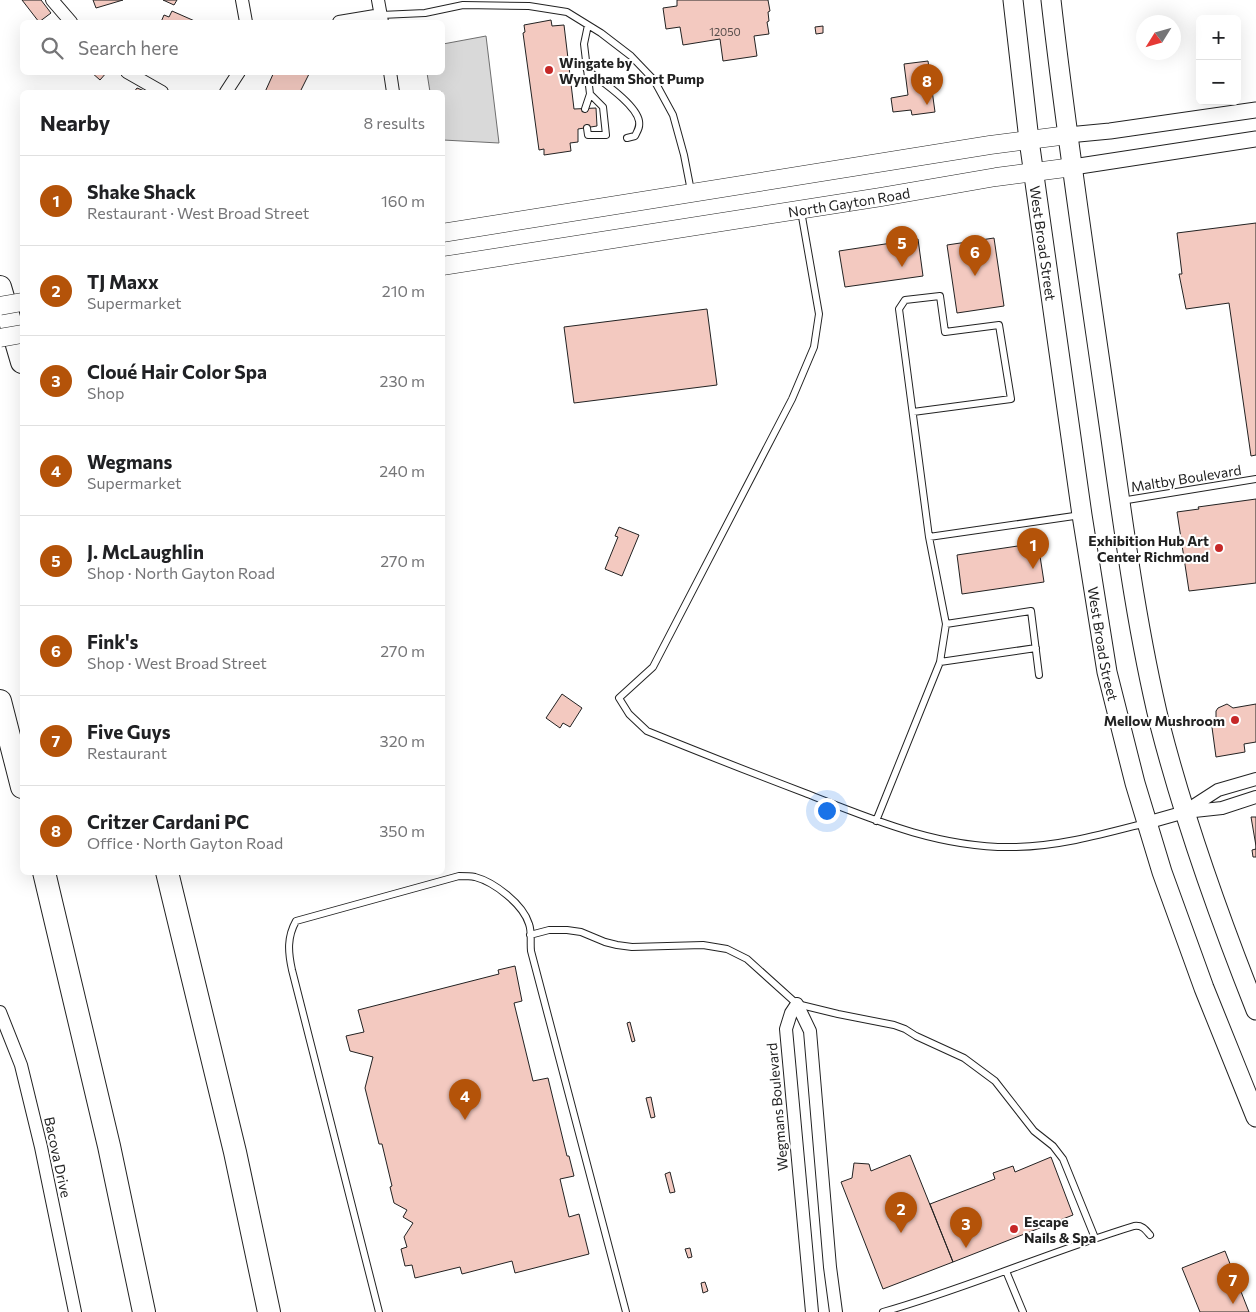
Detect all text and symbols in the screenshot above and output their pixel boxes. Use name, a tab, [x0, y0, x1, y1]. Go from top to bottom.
north arrow	[1136, 15, 1181, 60]
map controls	[1196, 15, 1241, 105]
button: +	[1196, 15, 1241, 60]
search box	[20, 20, 445, 75]
house number: 12050	[709, 25, 741, 38]
icon: search	[38, 34, 66, 62]
text: Search here	[78, 36, 178, 59]
place label: Wingate by Wyndham Short Pump	[559, 54, 704, 87]
button: −	[1196, 60, 1241, 105]
marker: Wingate by Wyndham Short Pump	[543, 64, 555, 76]
pin: 8	[911, 64, 943, 105]
text: Nearby	[40, 110, 110, 135]
text: 8 results	[364, 113, 425, 132]
text: Shake Shack	[87, 180, 196, 203]
street label: North Gayton Road	[787, 184, 911, 220]
street label: West Broad Street	[1027, 184, 1060, 302]
text: 1	[52, 191, 60, 210]
text: 160 m	[381, 191, 425, 210]
text: Restaurant · West Broad Street	[87, 203, 309, 222]
pin: 5	[886, 226, 918, 267]
pin: 6	[959, 235, 991, 276]
text: TJ Maxx	[87, 270, 159, 293]
text: 2	[51, 281, 61, 300]
text: 210 m	[382, 281, 425, 300]
text: Supermarket	[87, 293, 182, 312]
text: Cloué Hair Color Spa	[87, 360, 267, 383]
text: 3	[51, 371, 61, 390]
text: 230 m	[380, 371, 425, 390]
text: Shop	[87, 383, 125, 402]
text: Wegmans	[87, 450, 172, 473]
text: 4	[51, 461, 61, 480]
text: 240 m	[379, 461, 425, 480]
street label: Maltby Boulevard	[1130, 461, 1242, 495]
text: Supermarket	[87, 473, 182, 492]
pin: 1	[1017, 528, 1049, 569]
place label: Exhibition Hub Art Center Richmond	[1088, 532, 1209, 565]
text: J. McLaughlin	[87, 540, 204, 563]
marker: Exhibition Hub Art Center Richmond	[1213, 542, 1225, 554]
text: 5	[51, 551, 61, 570]
text: 270 m	[380, 551, 425, 570]
text: Shop · North Gayton Road	[87, 563, 275, 582]
street label: West Broad Street	[1085, 585, 1122, 703]
text: Fink's	[87, 630, 138, 653]
text: 6	[51, 641, 61, 660]
text: 270 m	[380, 641, 425, 660]
text: Shop · West Broad Street	[87, 653, 267, 672]
place label: Mellow Mushroom	[1104, 712, 1225, 729]
marker: Mellow Mushroom	[1229, 714, 1241, 726]
text: Five Guys	[87, 720, 171, 743]
text: 7	[52, 731, 60, 750]
text: 320 m	[380, 731, 425, 750]
text: Restaurant	[87, 743, 167, 762]
your location	[814, 798, 840, 824]
text: Critzer Cardani PC	[87, 810, 249, 833]
text: 8	[51, 821, 61, 840]
text: 350 m	[379, 821, 425, 840]
text: Office · North Gayton Road	[87, 833, 283, 852]
street label: Wegmans Boulevard	[763, 1042, 791, 1172]
pin: 4	[449, 1079, 481, 1120]
street label: Bacova Drive	[41, 1115, 75, 1199]
pin: 2	[885, 1192, 917, 1233]
pin: 3	[950, 1207, 982, 1248]
place label: Escape Nails & Spa	[1024, 1213, 1096, 1246]
marker: Escape Nails & Spa	[1008, 1223, 1020, 1235]
pin: 7	[1217, 1263, 1249, 1304]

